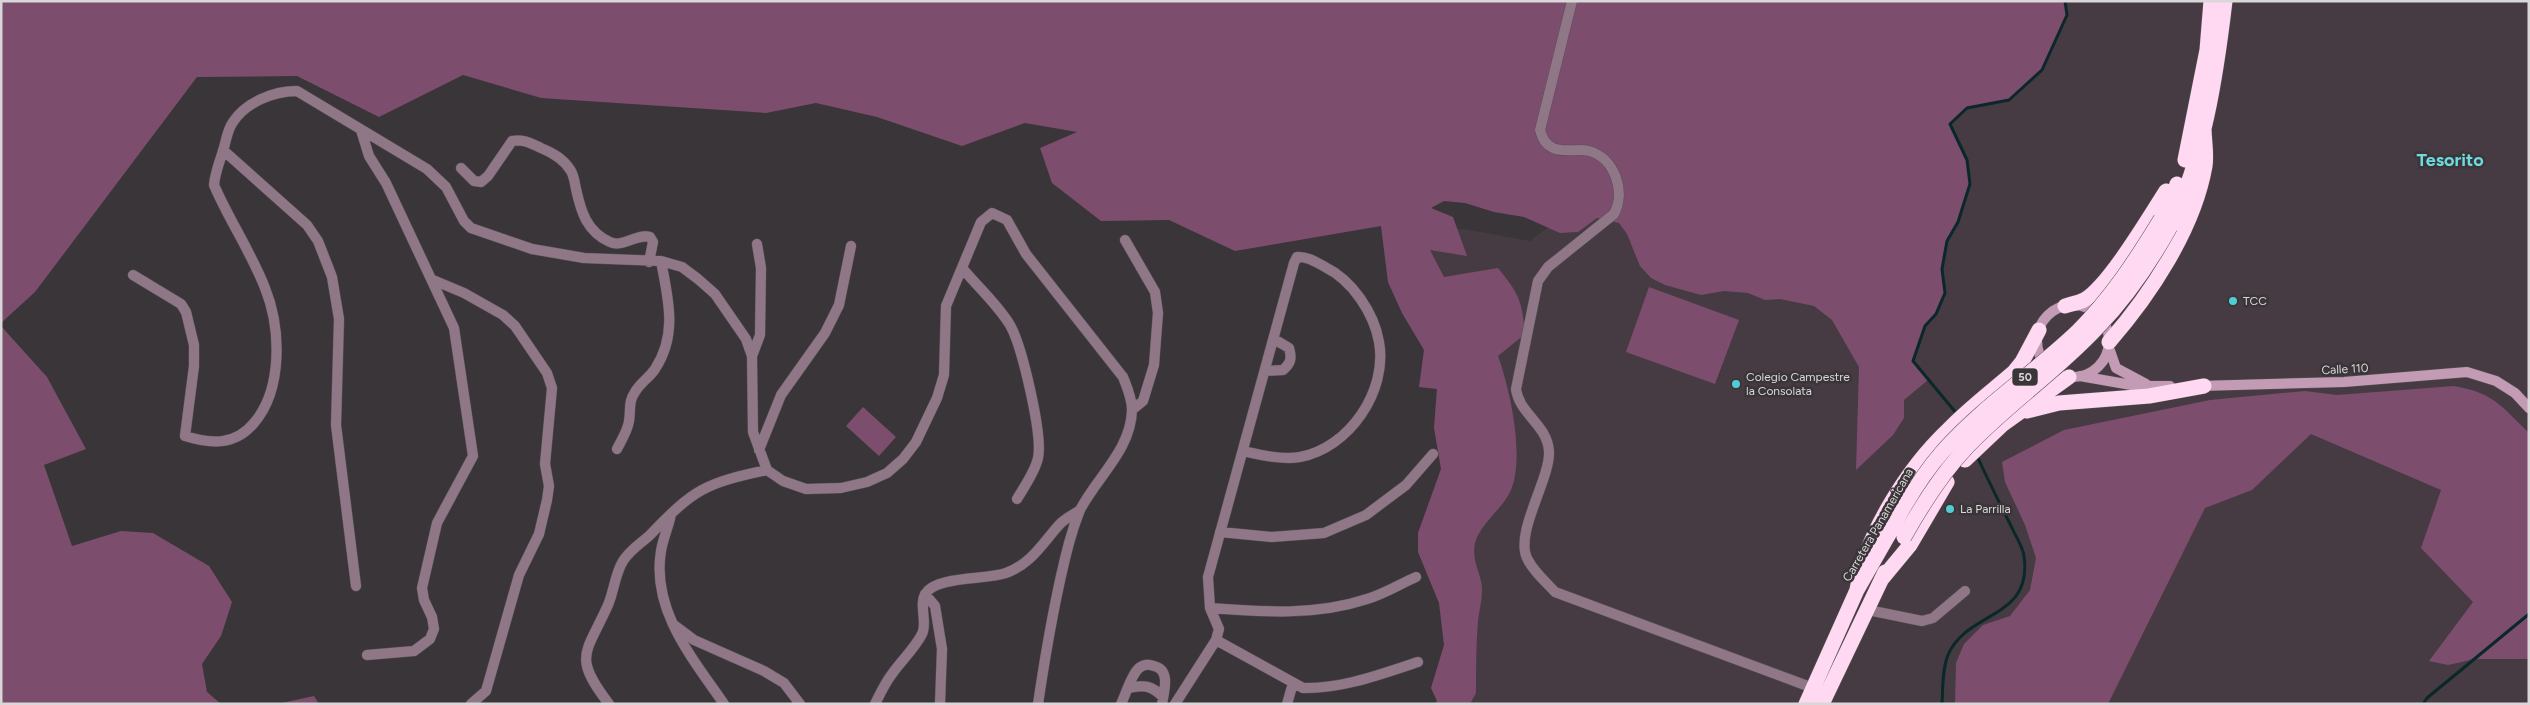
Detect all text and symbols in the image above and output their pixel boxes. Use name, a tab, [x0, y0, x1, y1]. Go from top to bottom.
district label: Tesorito	[2416, 149, 2484, 171]
place label: TCC	[2243, 294, 2267, 308]
marker: TCC	[2227, 295, 2239, 307]
street label: Calle 110	[2321, 361, 2369, 377]
road number: 50	[2012, 368, 2038, 386]
place label: Colegio Campestre la Consolata	[1746, 370, 1850, 398]
marker: Colegio Campestre la Consolata	[1730, 378, 1742, 390]
street label: Carretera Panamericana	[1840, 466, 1916, 584]
place label: La Parrilla	[1960, 502, 2011, 516]
marker: La Parrilla	[1944, 503, 1956, 515]

